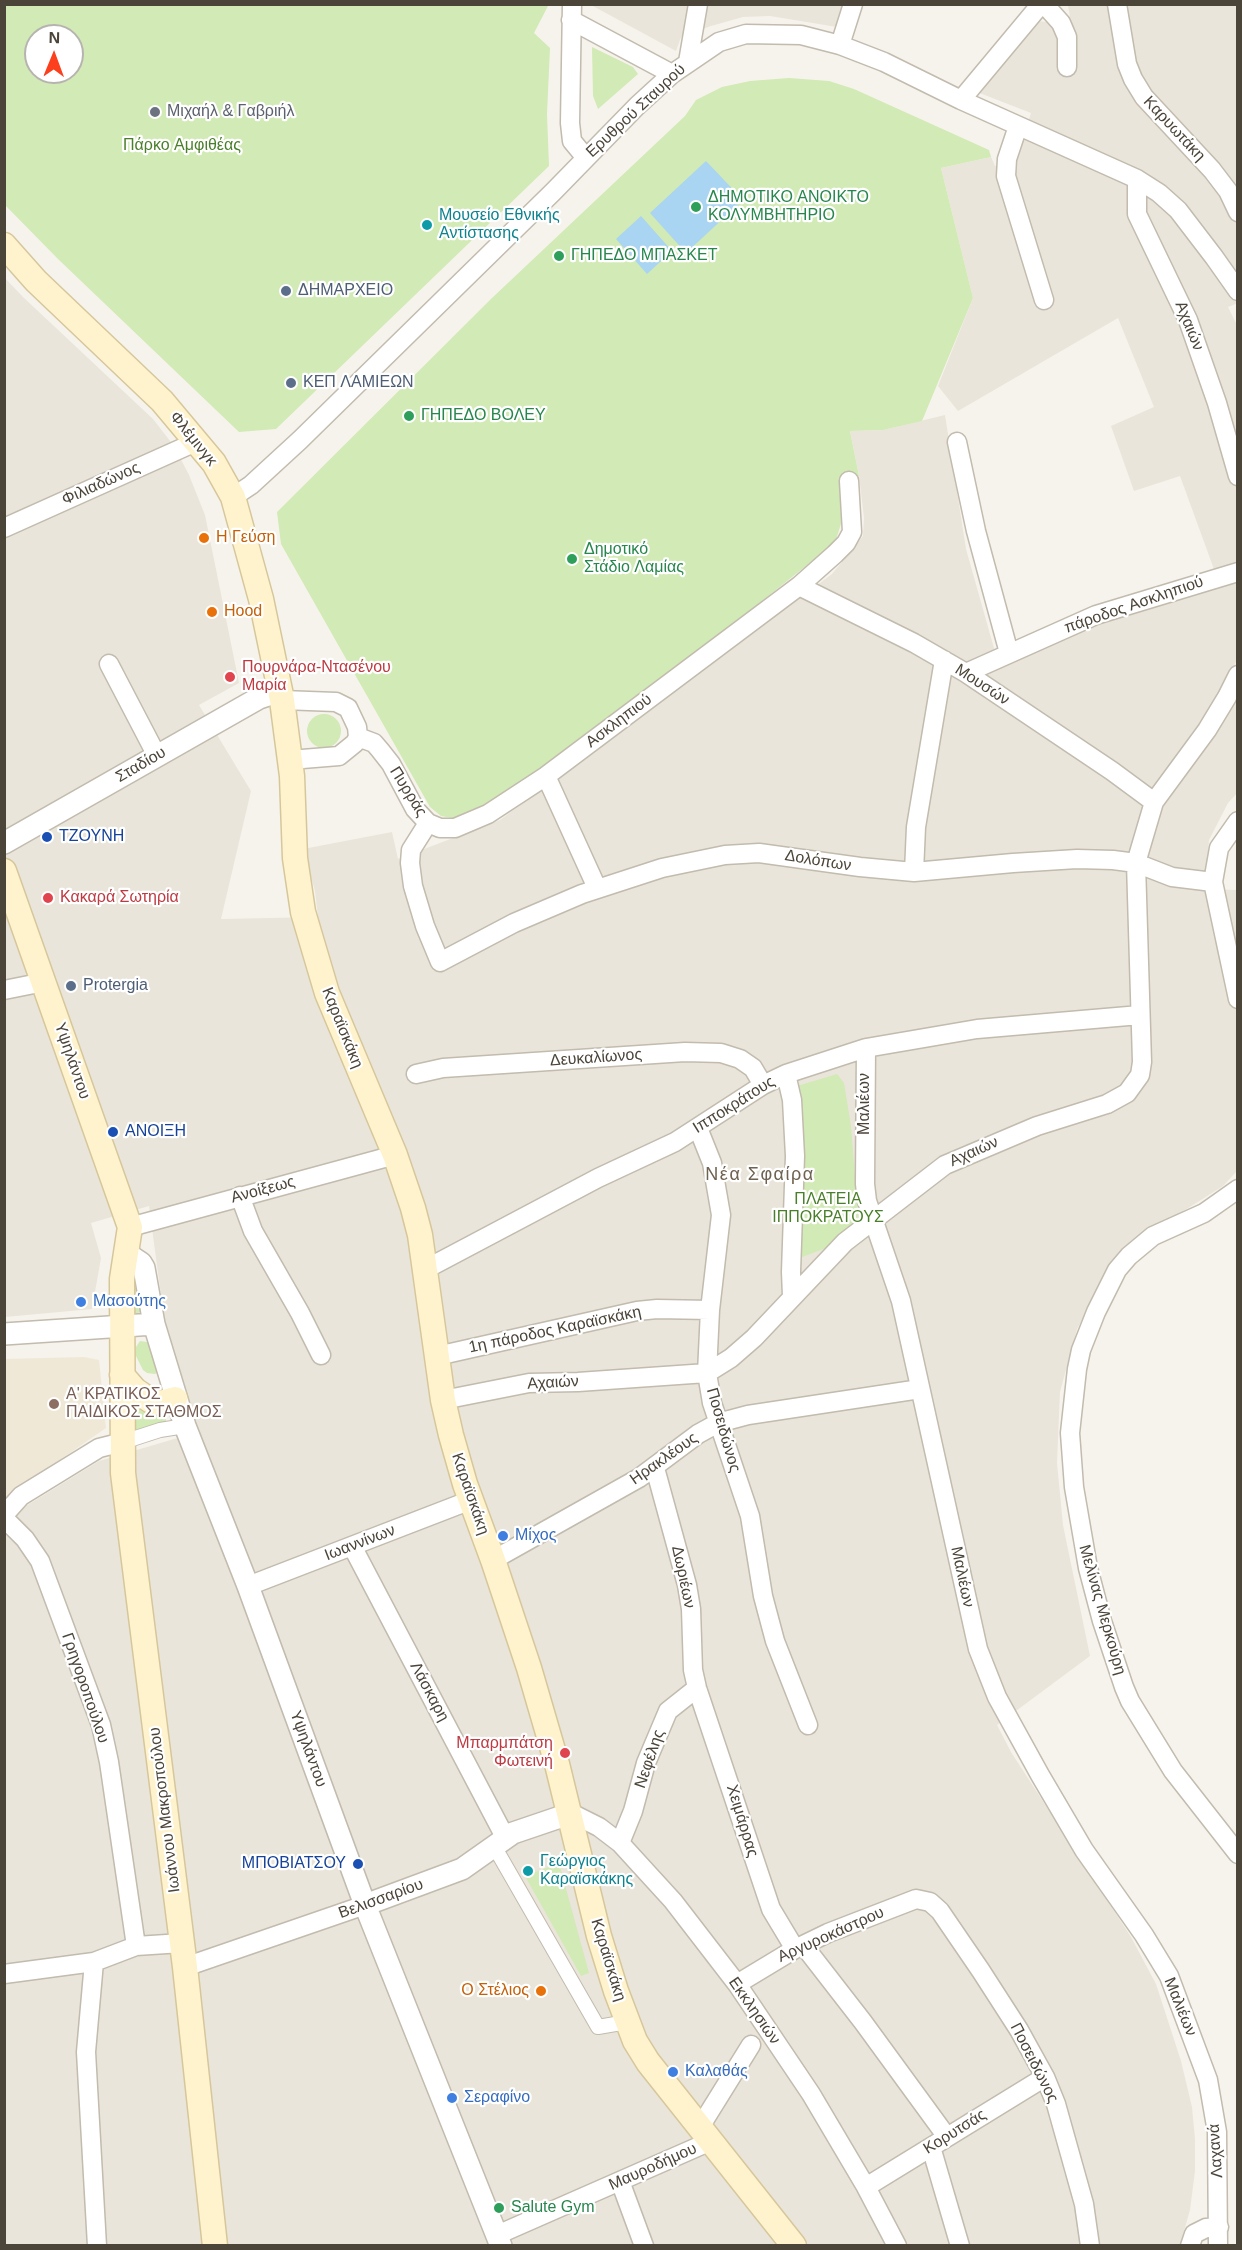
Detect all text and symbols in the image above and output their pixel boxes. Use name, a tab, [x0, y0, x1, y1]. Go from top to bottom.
north arrow	[24, 24, 84, 84]
text: N	[48, 29, 60, 46]
street label: Ερυθρού Σταυρού	[582, 60, 690, 162]
street label: Καρυωτάκη	[1139, 92, 1209, 166]
place label: Μιχαήλ & Γαβριήλ	[167, 102, 294, 122]
marker: Μιχαήλ & Γαβριήλ	[148, 105, 162, 119]
park label: Πάρκο Αμφιθέας	[123, 136, 241, 156]
place label: ΔΗΜΟΤΙΚΟ ΑΝΟΙΚΤΟ ΚΟΛΥΜΒΗΤΗΡΙΟ	[708, 188, 869, 226]
marker: ΔΗΜΟΤΙΚΟ ΑΝΟΙΚΤΟ ΚΟΛΥΜΒΗΤΗΡΙΟ	[689, 200, 703, 214]
place label: Μουσείο Εθνικής Αντίστασης	[439, 206, 560, 244]
marker: Μουσείο Εθνικής Αντίστασης	[420, 218, 434, 232]
place label: ΓΗΠΕΔΟ ΜΠΑΣΚΕΤ	[571, 246, 717, 266]
marker: ΓΗΠΕΔΟ ΜΠΑΣΚΕΤ	[552, 249, 566, 263]
place label: ΔΗΜΑΡΧΕΙΟ	[298, 281, 393, 301]
marker: ΔΗΜΑΡΧΕΙΟ	[279, 284, 293, 298]
street label: Αχαιών	[1170, 298, 1208, 354]
place label: ΚΕΠ ΛΑΜΙΕΩΝ	[303, 373, 414, 393]
marker: ΚΕΠ ΛΑΜΙΕΩΝ	[284, 376, 298, 390]
place label: ΓΗΠΕΔΟ ΒΟΛΕΥ	[421, 406, 546, 426]
street label: Φλέμινγκ	[165, 408, 221, 470]
marker: ΓΗΠΕΔΟ ΒΟΛΕΥ	[402, 409, 416, 423]
street label: Φιλιαδώνος	[59, 458, 143, 510]
place label: Η Γεύση	[216, 528, 275, 548]
marker: Η Γεύση	[197, 531, 211, 545]
place label: Δημοτικό Στάδιο Λαμίας	[584, 540, 684, 578]
marker: Δημοτικό Στάδιο Λαμίας	[565, 552, 579, 566]
street label: πάροδος Ασκληπιού	[1062, 572, 1206, 638]
place label: Hood	[224, 602, 262, 622]
marker: Hood	[205, 605, 219, 619]
place label: Πουρνάρα-Ντασένου Μαρία	[242, 658, 391, 696]
street label: Μουσών	[951, 660, 1013, 710]
marker: Πουρνάρα-Ντασένου Μαρία	[223, 670, 237, 684]
street label: Ασκληπιού	[582, 690, 656, 752]
street label: Σταδίου	[113, 743, 169, 787]
street label: Πυρράς	[385, 763, 431, 821]
place label: ΤΖΟΥΝΗ	[59, 827, 124, 847]
marker: ΤΖΟΥΝΗ	[40, 830, 54, 844]
street label: Δολόπων	[783, 846, 853, 876]
place label: Κακαρά Σωτηρία	[60, 888, 179, 908]
marker: Κακαρά Σωτηρία	[41, 891, 55, 905]
place label: Protergia	[83, 976, 148, 996]
marker: Protergia	[64, 979, 78, 993]
street label: Καραϊσκάκη	[317, 985, 367, 1071]
street label: Υψηλάντου	[50, 1020, 94, 1102]
street label: Δευκαλίωνος	[549, 1045, 643, 1071]
street label: Ιπποκράτους	[689, 1072, 779, 1138]
street label: Μαλιέων	[855, 1073, 875, 1135]
place label: ΑΝΟΙΞΗ	[125, 1122, 186, 1142]
marker: ΑΝΟΙΞΗ	[106, 1125, 120, 1139]
street label: Αχαιών	[947, 1133, 1001, 1171]
district label: Νέα Σφαίρα	[705, 1164, 815, 1186]
street label: Ανοίξεως	[229, 1172, 297, 1208]
park label: ΠΛΑΤΕΙΑ ΙΠΠΟΚΡΑΤΟΥΣ	[772, 1190, 884, 1228]
place label: Μασούτης	[93, 1292, 166, 1312]
marker: Μασούτης	[74, 1295, 88, 1309]
street label: 1η πάροδος Καραϊσκάκη	[467, 1302, 643, 1358]
street label: Αχαιών	[527, 1372, 579, 1394]
place label: Α' ΚΡΑΤΙΚΟΣ ΠΑΙΔΙΚΟΣ ΣΤΑΘΜΟΣ	[66, 1385, 222, 1423]
street label: Ποσειδώνος	[702, 1386, 744, 1474]
marker: Α' ΚΡΑΤΙΚΟΣ ΠΑΙΔΙΚΟΣ ΣΤΑΘΜΟΣ	[47, 1397, 61, 1411]
street label: Ηρακλέους	[626, 1429, 702, 1489]
street label: Καραϊσκάκη	[447, 1450, 493, 1538]
street label: Ιωαννίνων	[322, 1521, 398, 1565]
place label: Μίχος	[515, 1526, 556, 1546]
marker: Μίχος	[496, 1529, 510, 1543]
street label: Μελίνας Μερκούρη	[1074, 1543, 1130, 1677]
street label: Δωριέων	[667, 1544, 699, 1610]
street label: Μαλιέων	[946, 1545, 978, 1609]
street label: Γρηγοροπούλου	[57, 1630, 113, 1746]
street label: Λάσκαρη	[405, 1659, 453, 1725]
street label: Υψηλάντου	[285, 1708, 331, 1790]
street label: Ιωάννου Μακροπούλου	[145, 1726, 185, 1894]
street label: Νεφέλης	[631, 1727, 669, 1791]
place label: Μπαρμπάτση Φωτεινή	[456, 1734, 553, 1772]
marker: Μπαρμπάτση Φωτεινή	[558, 1746, 572, 1760]
street label: Χειμάρρας	[722, 1782, 762, 1860]
place label: Γεώργιος Καραϊσκάκης	[540, 1852, 633, 1890]
place label: ΜΠΟΒΙΑΤΣΟΥ	[242, 1854, 346, 1874]
marker: ΜΠΟΒΙΑΤΣΟΥ	[351, 1857, 365, 1871]
marker: Γεώργιος Καραϊσκάκης	[521, 1864, 535, 1878]
street label: Βελισσαρίου	[336, 1875, 426, 1923]
street label: Αργυροκάστρου	[775, 1903, 887, 1967]
street label: Καραϊσκάκη	[586, 1916, 630, 2004]
street label: Εκκλησιών	[724, 1974, 784, 2048]
street label: Μαλιέων	[1160, 1975, 1200, 2039]
place label: Ο Στέλιος	[461, 1981, 529, 2001]
marker: Ο Στέλιος	[534, 1984, 548, 1998]
street label: Ποσειδώνος	[1006, 2020, 1062, 2106]
place label: Καλαθάς	[685, 2062, 748, 2082]
marker: Καλαθάς	[666, 2065, 680, 2079]
place label: Σεραφίνο	[464, 2088, 530, 2108]
marker: Σεραφίνο	[445, 2091, 459, 2105]
street label: Κορυτσάς	[920, 2105, 990, 2159]
street label: Λαχανά	[1205, 2123, 1227, 2179]
street label: Μαυροδήμου	[606, 2139, 700, 2195]
place label: Salute Gym	[511, 2198, 595, 2218]
marker: Salute Gym	[492, 2201, 506, 2215]

